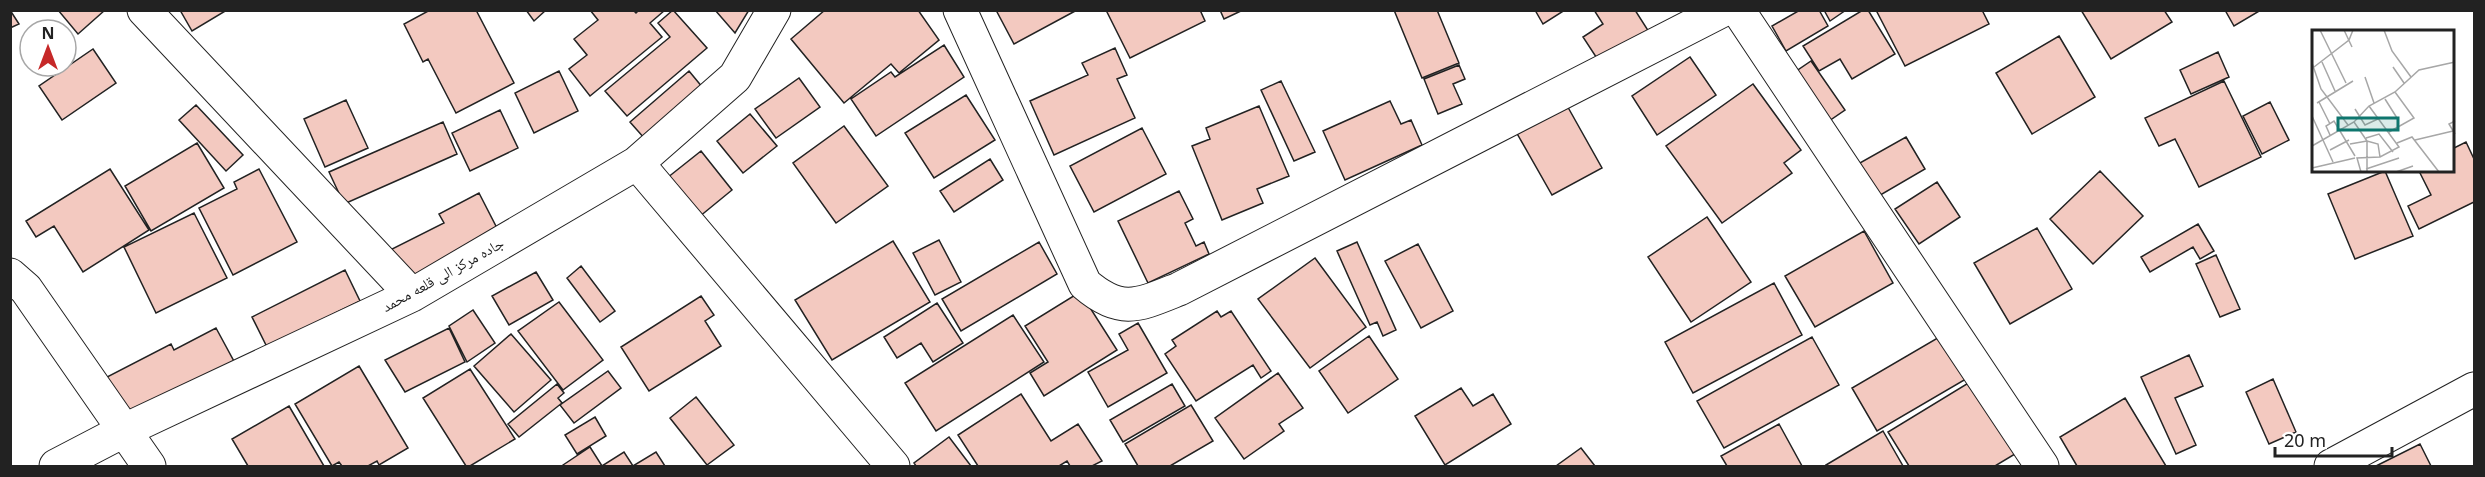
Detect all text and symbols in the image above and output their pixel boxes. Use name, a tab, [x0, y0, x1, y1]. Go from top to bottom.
north arrow	[18, 18, 78, 78]
text: N	[41, 22, 55, 44]
inset map	[2312, 30, 2455, 172]
street label: جاده مرکز الی قلعه محمد	[378, 232, 508, 317]
scale bar	[2275, 420, 2392, 458]
text: 20 m	[2284, 428, 2326, 452]

